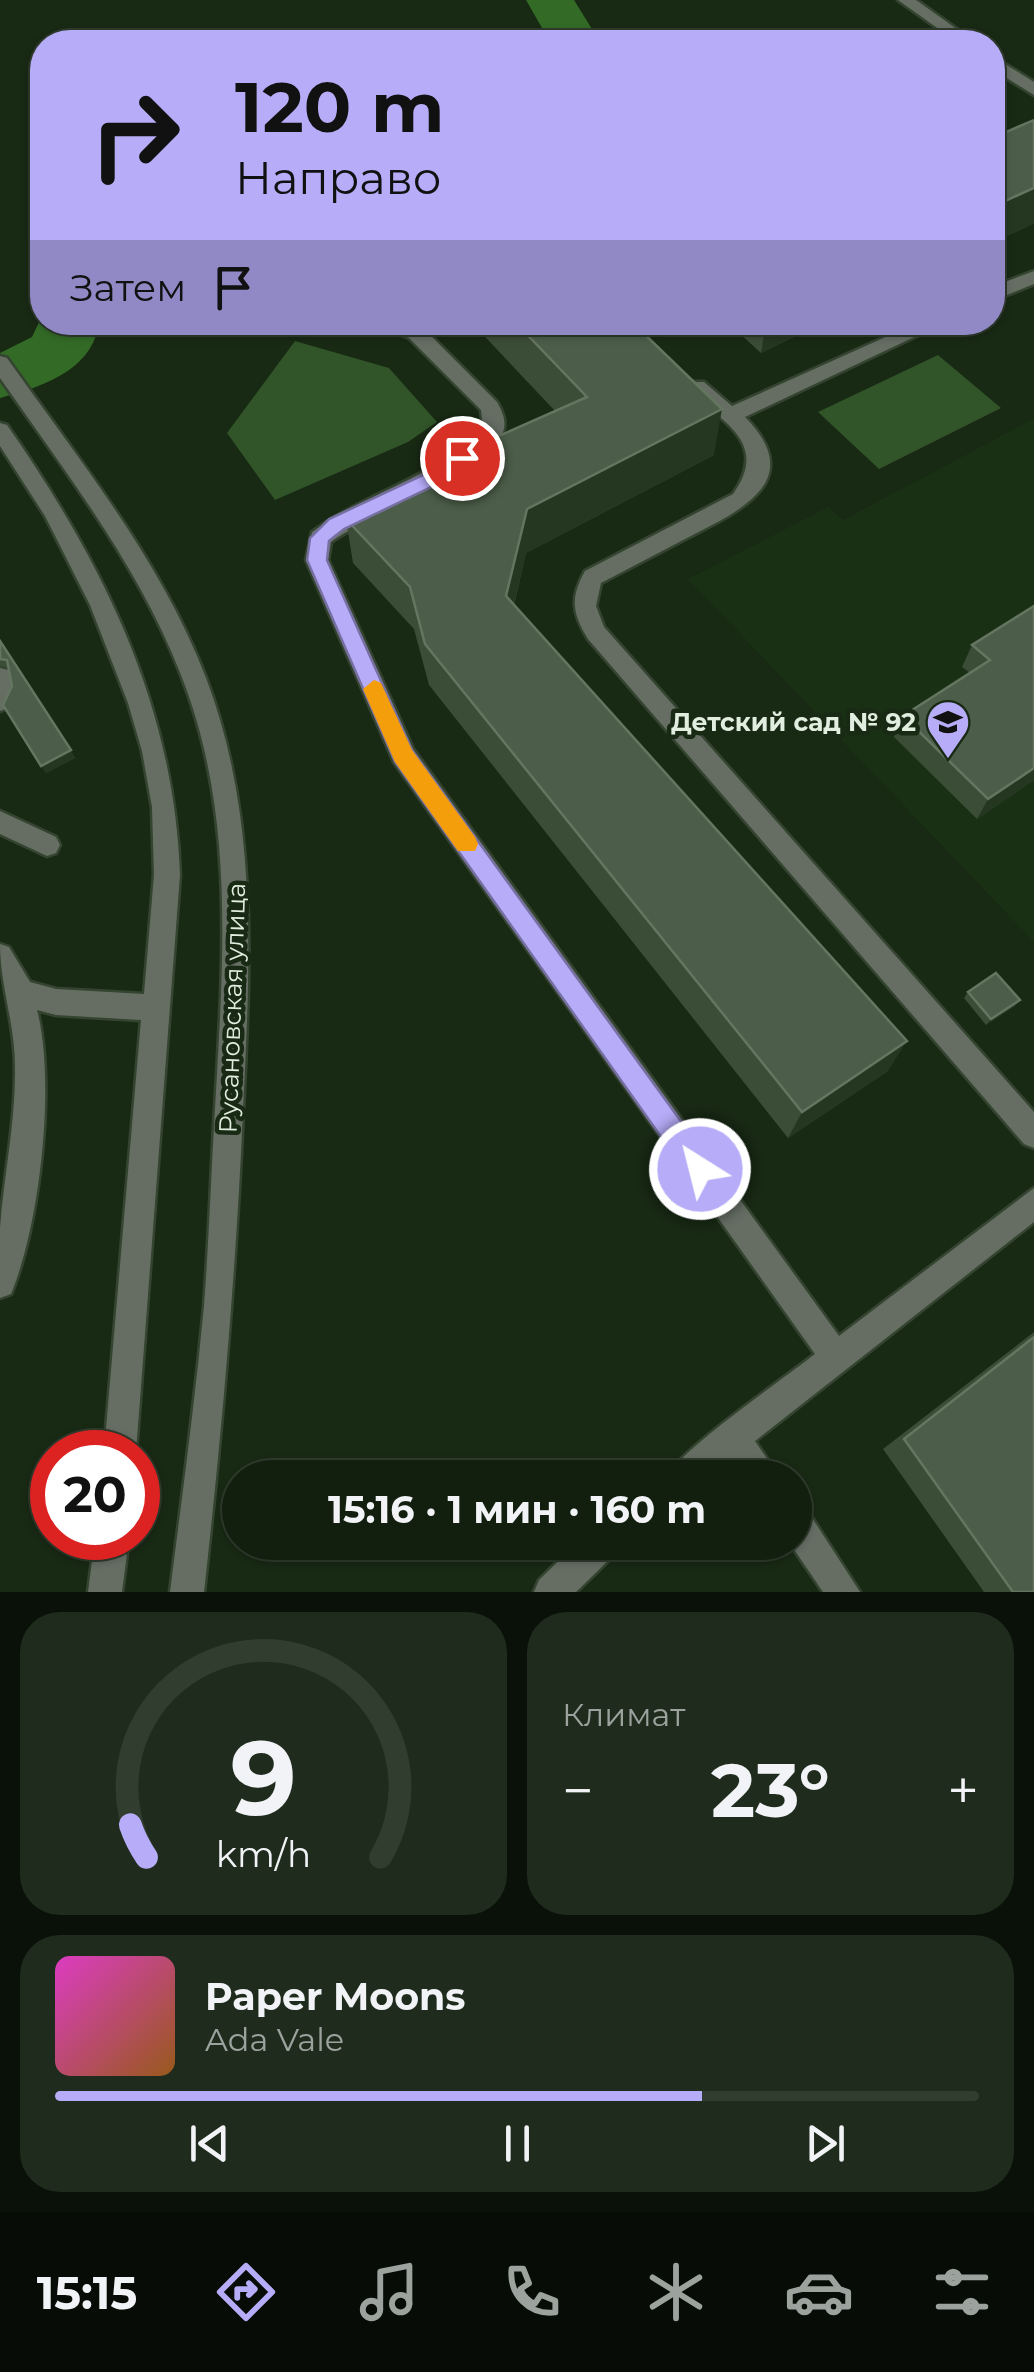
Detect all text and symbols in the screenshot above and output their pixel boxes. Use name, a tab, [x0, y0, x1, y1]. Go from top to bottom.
text: 120 m	[235, 64, 445, 150]
icon: right	[70, 70, 200, 200]
text: Направо	[235, 150, 441, 205]
icon: arrive	[206, 260, 261, 315]
text: Затем	[70, 264, 186, 311]
pin	[420, 416, 505, 501]
icon: arrive	[435, 431, 490, 486]
school or university icon: Детский сад № 92	[925, 699, 971, 760]
place label: Детский сад № 92	[671, 707, 916, 737]
street label: Русановская улица	[213, 882, 251, 1134]
position arrow	[648, 1117, 752, 1221]
speed limit sign: 20	[30, 1430, 160, 1560]
text: 15:16 · 1 мин · 160 m	[328, 1486, 706, 1533]
text: Климат	[562, 1695, 685, 1734]
text: 9	[230, 1714, 297, 1841]
text: 23°	[711, 1744, 830, 1836]
text: −	[562, 1757, 594, 1824]
text: +	[947, 1757, 979, 1824]
text: km/h	[216, 1832, 311, 1876]
text: Paper Moons	[205, 1973, 466, 2020]
text: Ada Vale	[205, 2020, 344, 2059]
icon: previous	[182, 2116, 237, 2171]
icon: pause	[490, 2116, 545, 2171]
icon: next	[798, 2116, 853, 2171]
icon: directions	[211, 2257, 281, 2327]
icon: music	[354, 2257, 424, 2327]
icon: phone	[497, 2257, 567, 2327]
icon: climate	[641, 2257, 711, 2327]
icon: car	[784, 2257, 854, 2327]
icon: filters	[927, 2257, 997, 2327]
text: 15:15	[37, 2265, 137, 2320]

